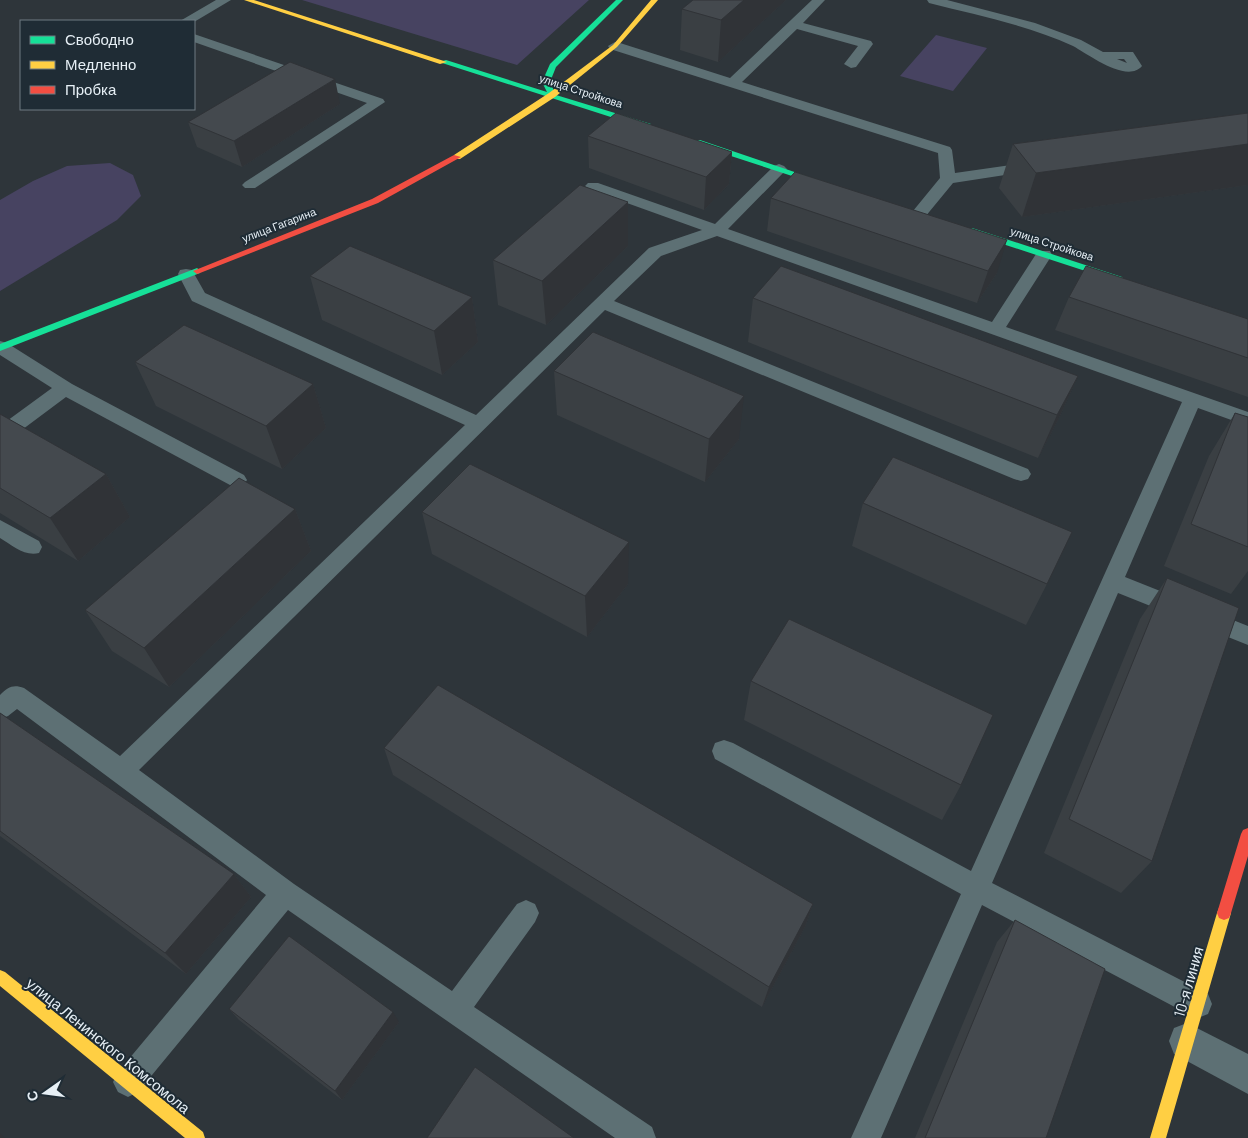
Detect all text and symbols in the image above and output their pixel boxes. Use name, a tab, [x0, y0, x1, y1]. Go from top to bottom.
legend	[20, 20, 195, 110]
text: Свободно	[65, 30, 134, 48]
text: Медленно	[65, 55, 136, 73]
street label: улица Стройкова	[538, 71, 625, 110]
text: Пробка	[65, 80, 117, 98]
street label: улица Гагарина	[240, 204, 318, 245]
street label: улица Стройкова	[1009, 224, 1096, 263]
street label: 10-я линия	[1169, 944, 1207, 1019]
street label: улица Ленинского Комсомола	[23, 974, 195, 1117]
north arrow	[20, 1068, 70, 1118]
text: С	[22, 1089, 41, 1103]

